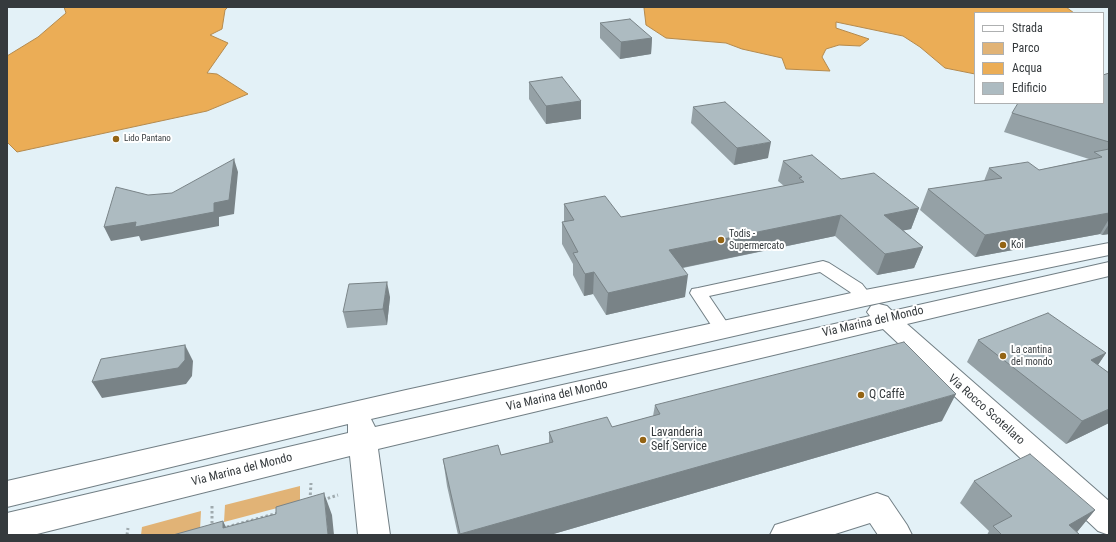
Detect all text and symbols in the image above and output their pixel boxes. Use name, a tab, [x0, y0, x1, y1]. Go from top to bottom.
legend	[974, 12, 1104, 104]
text: Strada	[1012, 21, 1043, 35]
text: Parco	[1012, 41, 1039, 55]
text: Acqua	[1012, 61, 1042, 75]
text: Edificio	[1012, 81, 1047, 95]
marker: Lido Pantano	[111, 134, 121, 144]
place label: Lido Pantano	[124, 134, 171, 144]
place label: Todis - Supermercato	[729, 228, 784, 252]
marker: Todis - Supermercato	[716, 235, 726, 245]
place label: Koi	[1011, 239, 1024, 251]
marker: Koi	[998, 240, 1008, 250]
street label: Via Marina del Mondo	[821, 303, 925, 341]
place label: La cantina del mondo	[1011, 344, 1053, 368]
marker: La cantina del mondo	[998, 351, 1008, 361]
street label: Via Rocco Scotellaro	[945, 372, 1027, 448]
street label: Via Marina del Mondo	[505, 377, 609, 415]
place label: Q Caffè	[869, 388, 905, 402]
marker: Q Caffè	[856, 390, 866, 400]
place label: Lavanderia Self Service	[651, 426, 707, 454]
marker: Lavanderia Self Service	[638, 435, 648, 445]
street label: Via Marina del Mondo	[190, 450, 294, 490]

